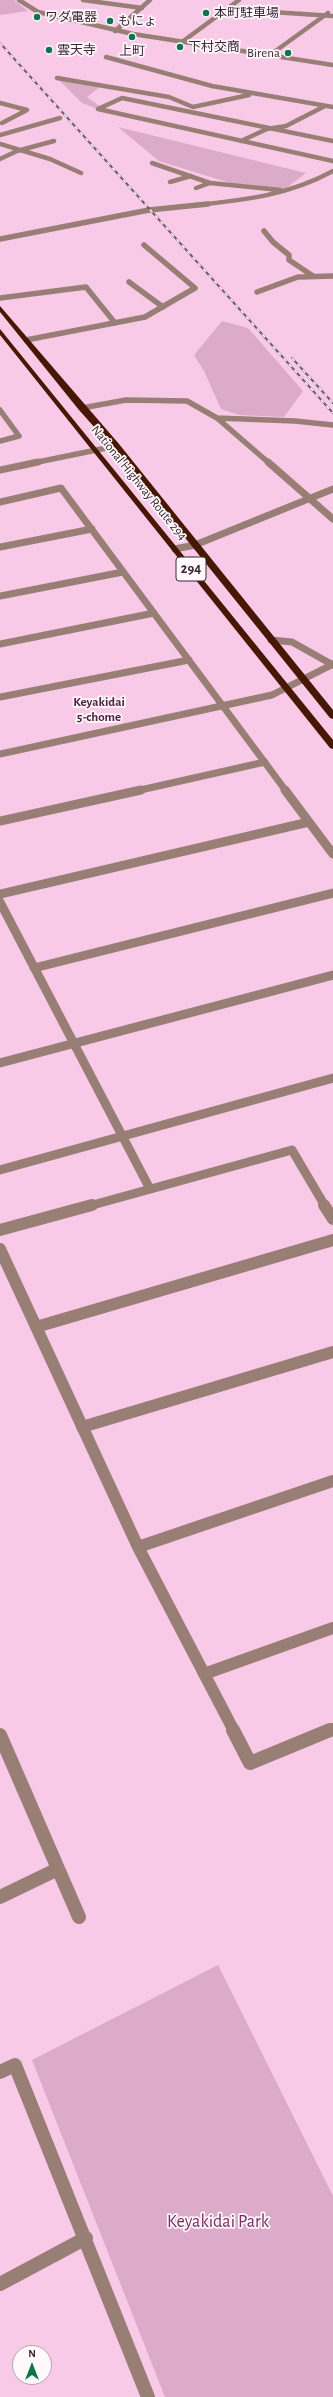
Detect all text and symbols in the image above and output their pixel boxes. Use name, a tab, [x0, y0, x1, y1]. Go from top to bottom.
place label: 本町駐車場	[214, 5, 279, 21]
marker: 本町駐車場	[201, 8, 211, 18]
place label: ワダ電器	[45, 9, 97, 25]
marker: ワダ電器	[32, 12, 42, 22]
place label: もにょ	[118, 13, 157, 29]
marker: もにょ	[105, 16, 115, 26]
marker: 上町	[127, 32, 137, 42]
place label: 下村交商	[188, 39, 240, 55]
place label: 雲天寺	[57, 42, 96, 58]
marker: 下村交商	[175, 42, 185, 52]
place label: 上町	[119, 43, 145, 59]
marker: 雲天寺	[44, 45, 54, 55]
place label: Birena	[247, 45, 280, 61]
marker: Birena	[283, 48, 293, 58]
street label: National Highway Route 294	[88, 422, 190, 544]
road number: 294	[176, 557, 206, 581]
district label: Keyakidai 5-chome	[73, 694, 125, 725]
park label: Keyakidai Park	[167, 2211, 269, 2233]
north arrow	[12, 2345, 52, 2385]
text: N	[28, 2348, 36, 2359]

